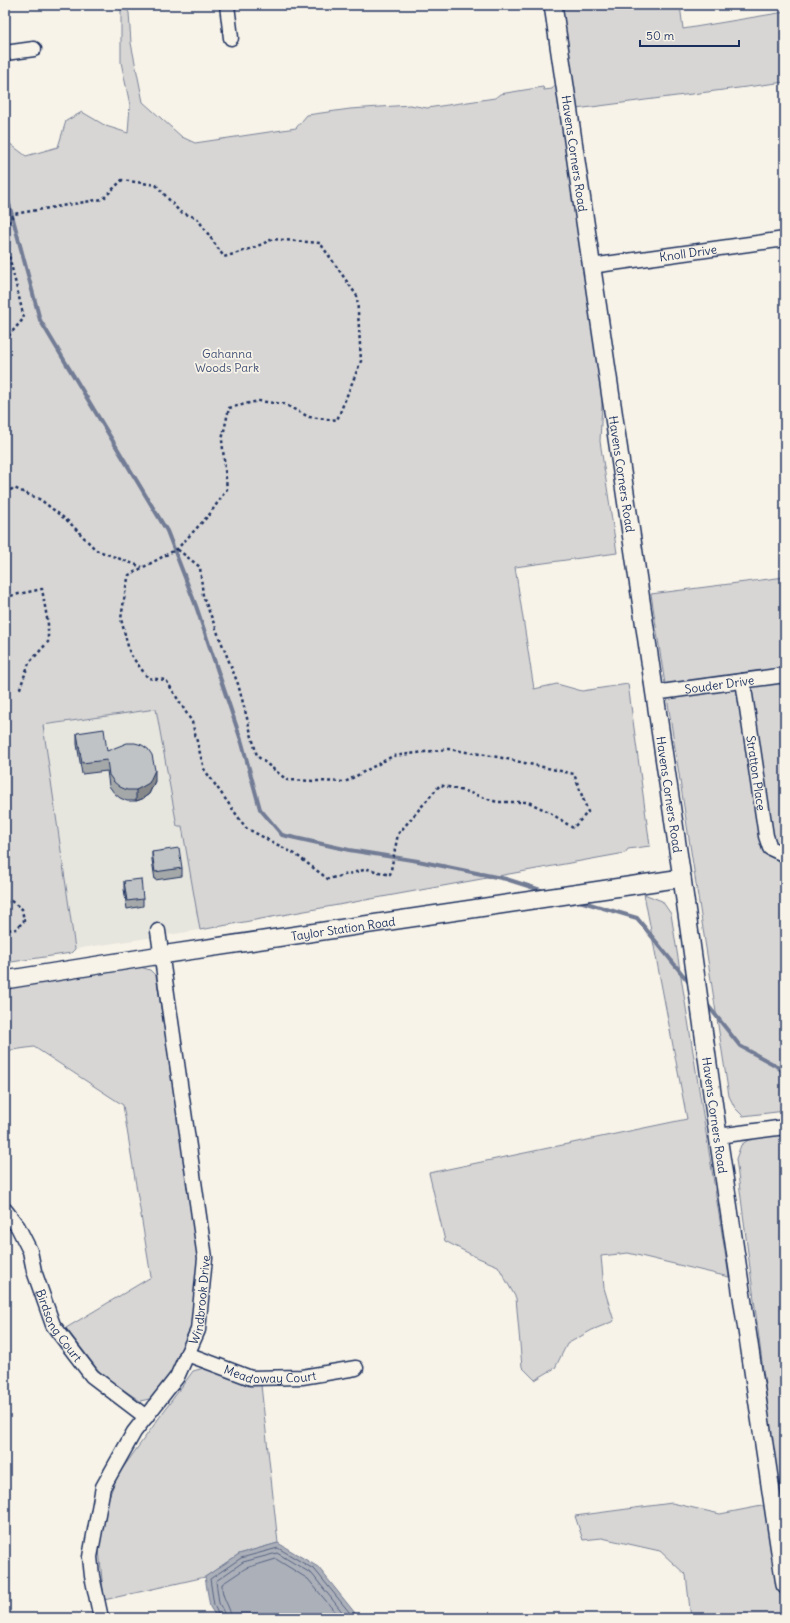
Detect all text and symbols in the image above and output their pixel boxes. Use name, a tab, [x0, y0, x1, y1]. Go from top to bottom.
scale bar	[640, 22, 739, 48]
text: 50 m	[646, 28, 675, 43]
street label: Havens Corners Road	[559, 94, 591, 213]
street label: Knoll Drive	[658, 241, 718, 264]
park label: Gahanna Woods Park	[195, 346, 259, 375]
street label: Havens Corners Road	[606, 415, 638, 533]
street label: Souder Drive	[684, 672, 755, 696]
street label: Stratton Place	[744, 734, 770, 812]
street label: Havens Corners Road	[654, 735, 686, 854]
street label: Taylor Station Road	[290, 913, 396, 943]
street label: Havens Corners Road	[700, 1056, 731, 1174]
street label: Windbrook Drive	[185, 1254, 213, 1346]
street label: Birdsong Court	[33, 1287, 86, 1364]
street label: Meadoway Court	[222, 1361, 317, 1386]

